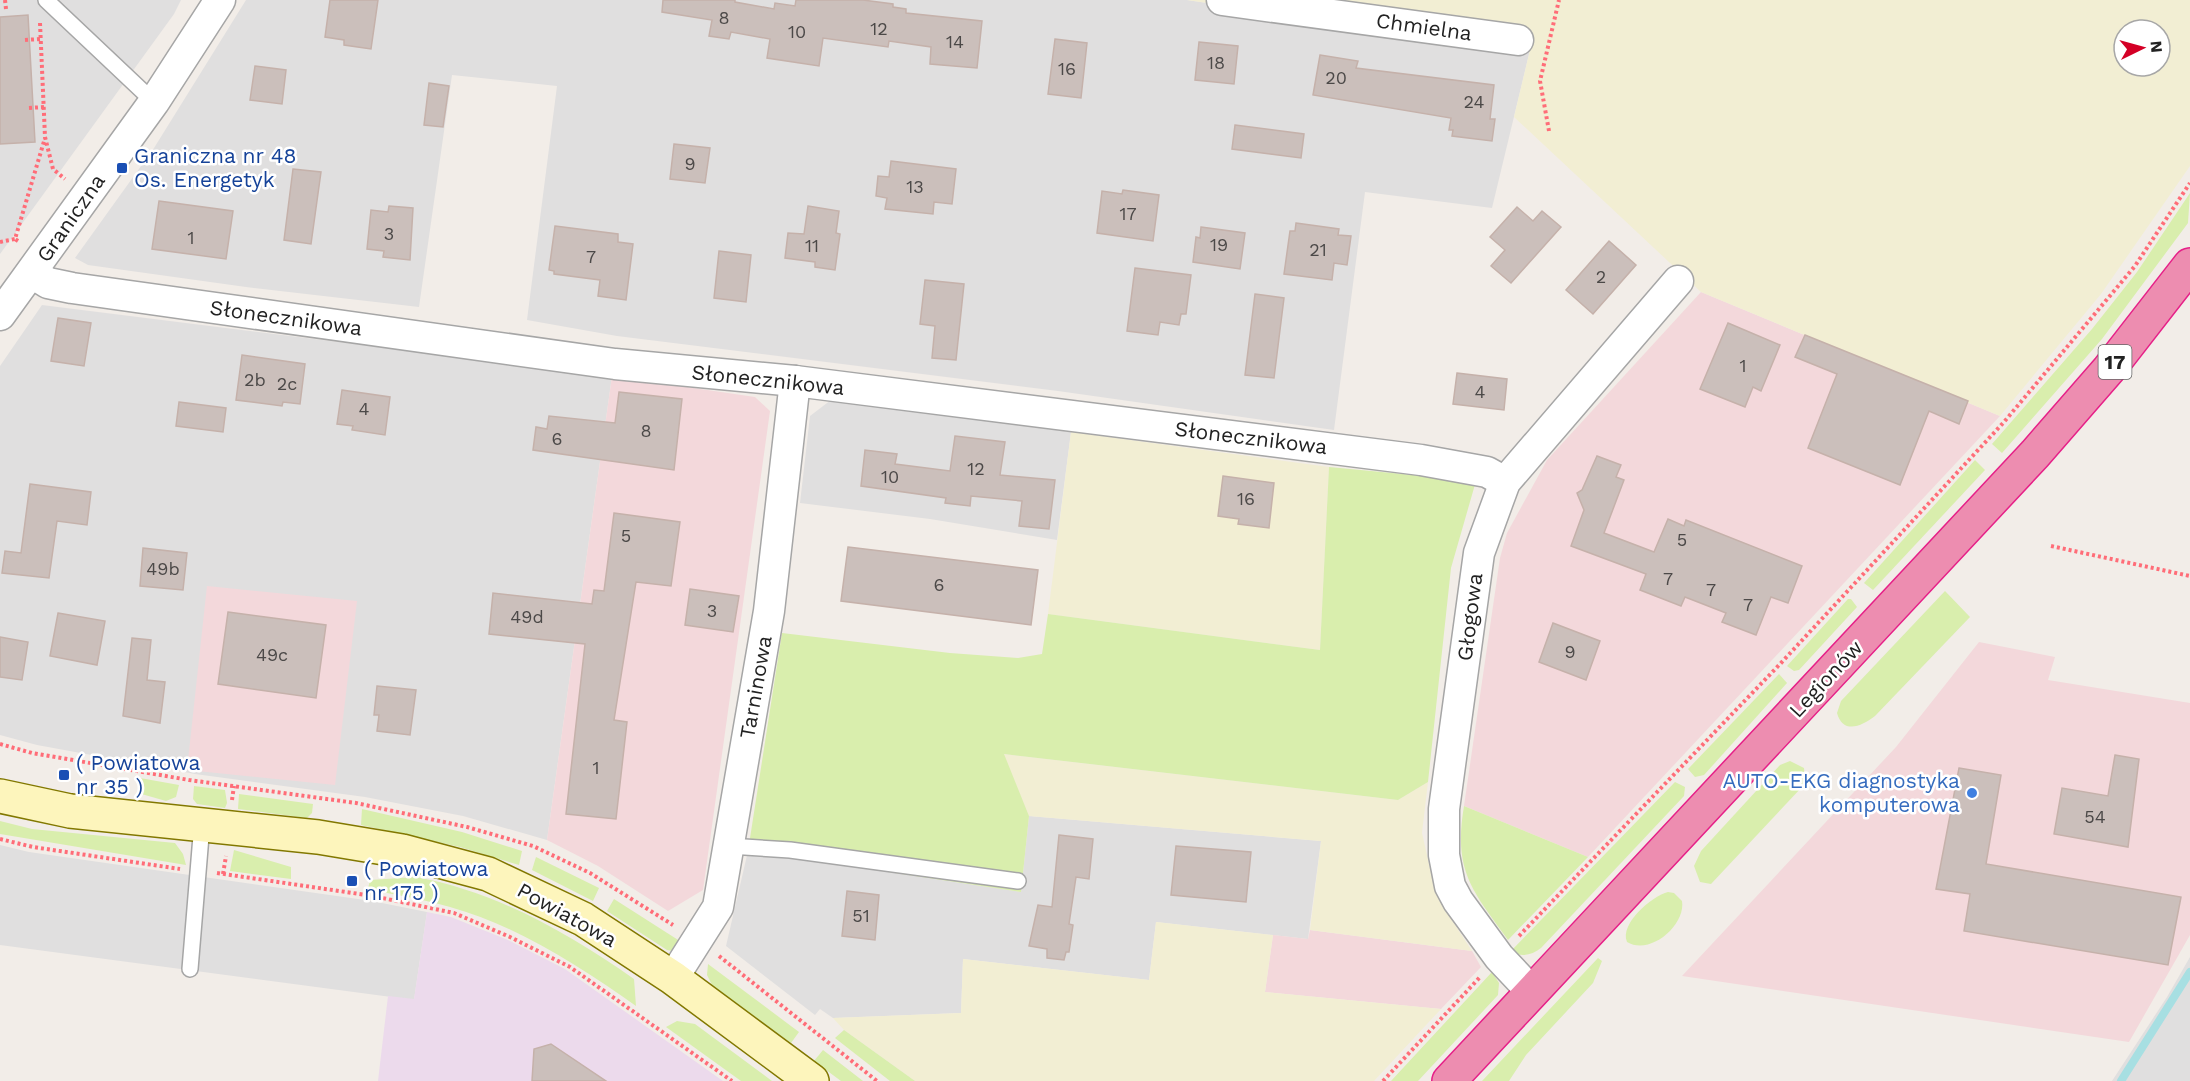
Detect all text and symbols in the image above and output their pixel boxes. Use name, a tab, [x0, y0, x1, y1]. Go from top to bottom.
house number: 8	[718, 7, 730, 28]
street label: Chmielna	[1375, 7, 1474, 46]
house number: 12	[870, 18, 888, 39]
north arrow	[2112, 18, 2172, 78]
house number: 10	[788, 21, 806, 42]
house number: 14	[946, 31, 964, 52]
text: N	[2146, 40, 2166, 53]
house number: 18	[1207, 52, 1225, 73]
house number: 16	[1058, 58, 1076, 79]
house number: 20	[1325, 67, 1347, 88]
house number: 24	[1464, 91, 1484, 112]
place label: Graniczna nr 48 Os. Energetyk	[134, 143, 297, 192]
house number: 9	[684, 153, 696, 174]
marker: Graniczna nr 48 Os. Energetyk	[115, 161, 129, 175]
street label: Graniczna	[31, 169, 110, 267]
house number: 13	[906, 176, 924, 197]
house number: 17	[1119, 203, 1137, 224]
house number: 3	[384, 223, 394, 244]
house number: 1	[187, 227, 195, 248]
house number: 19	[1210, 234, 1228, 255]
house number: 11	[805, 235, 819, 256]
house number: 21	[1309, 239, 1327, 260]
house number: 7	[586, 246, 596, 267]
house number: 2	[1596, 266, 1606, 287]
street label: Słonecznikowa	[208, 294, 364, 341]
road number: 17	[2098, 345, 2132, 379]
house number: 1	[1739, 355, 1747, 376]
street label: Słonecznikowa	[690, 359, 846, 400]
house number: 2b	[244, 369, 266, 390]
house number: 2c	[277, 373, 297, 394]
house number: 4	[1475, 381, 1486, 402]
house number: 4	[359, 398, 370, 419]
street label: Słonecznikowa	[1173, 416, 1329, 459]
house number: 8	[640, 420, 652, 441]
house number: 6	[552, 428, 562, 449]
house number: 12	[967, 458, 985, 479]
house number: 10	[881, 466, 899, 487]
house number: 16	[1237, 488, 1255, 509]
house number: 5	[621, 525, 631, 546]
house number: 5	[1677, 529, 1687, 550]
house number: 49b	[146, 558, 180, 579]
house number: 7	[1663, 568, 1673, 589]
street label: Głogowa	[1452, 572, 1487, 662]
house number: 6	[934, 574, 944, 595]
house number: 7	[1706, 579, 1716, 600]
house number: 7	[1743, 594, 1753, 615]
house number: 3	[707, 600, 717, 621]
house number: 49d	[510, 606, 544, 627]
street label: Tarninowa	[734, 633, 777, 740]
street label: Legionów	[1784, 635, 1868, 722]
house number: 9	[1564, 641, 1576, 662]
house number: 49c	[256, 644, 288, 665]
place label: ( Powiatowa nr 35 )	[76, 750, 200, 799]
house number: 1	[592, 757, 600, 778]
marker: ( Powiatowa nr 35 )	[57, 768, 71, 782]
place label: AUTO-EKG diagnostyka komputerowa	[1722, 768, 1960, 817]
marker: AUTO-EKG diagnostyka komputerowa	[1965, 786, 1979, 800]
house number: 54	[2084, 806, 2106, 827]
place label: ( Powiatowa nr 175 )	[364, 856, 488, 905]
marker: ( Powiatowa nr 175 )	[345, 874, 359, 888]
street label: Powiatowa	[513, 877, 621, 952]
house number: 51	[852, 905, 870, 926]

